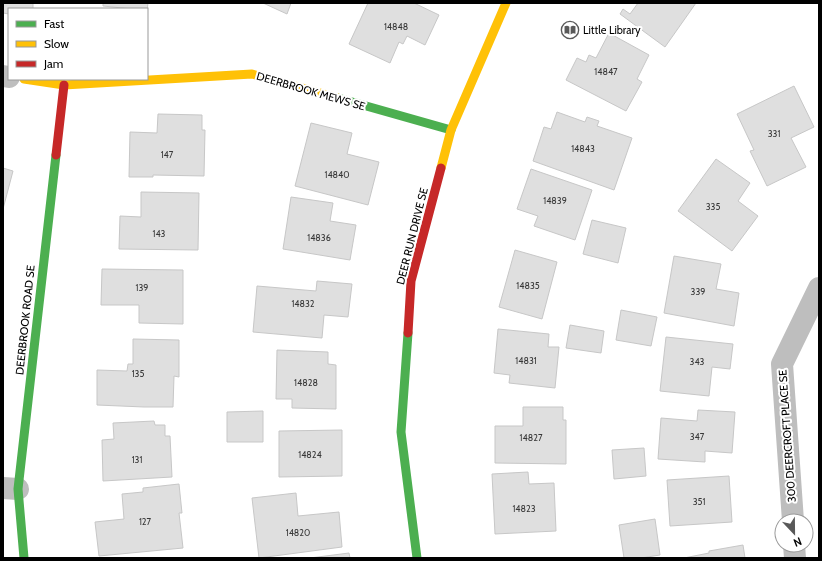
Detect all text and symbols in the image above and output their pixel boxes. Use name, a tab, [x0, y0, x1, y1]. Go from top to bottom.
legend	[8, 8, 148, 80]
text: Fast	[44, 16, 64, 31]
library icon: Little Library	[560, 20, 580, 40]
house number: 14848	[384, 21, 408, 32]
place label: Little Library	[583, 23, 641, 37]
text: Slow	[44, 36, 69, 51]
text: Jam	[43, 56, 63, 71]
house number: 14847	[594, 66, 618, 77]
street label: DEERBROOK MEWS SE	[255, 69, 367, 113]
house number: 331	[768, 128, 780, 139]
house number: 14843	[571, 143, 595, 154]
house number: 147	[161, 149, 174, 160]
house number: 14840	[324, 169, 350, 180]
street label: DEER RUN DRIVE SE	[393, 186, 431, 286]
house number: 14839	[543, 195, 567, 206]
house number: 335	[706, 201, 720, 212]
house number: 143	[152, 228, 166, 239]
house number: 14836	[307, 232, 331, 243]
street label: DEERBROOK ROAD SE	[12, 264, 38, 376]
house number: 14835	[516, 280, 540, 291]
house number: 139	[136, 282, 148, 293]
house number: 339	[691, 286, 705, 297]
house number: 14832	[291, 298, 315, 309]
house number: 14831	[515, 355, 537, 366]
house number: 343	[690, 356, 705, 367]
house number: 135	[132, 368, 144, 379]
street label: 300 DEERCROFT PLACE SE	[775, 369, 799, 503]
house number: 14828	[294, 377, 318, 388]
house number: 347	[690, 431, 705, 442]
house number: 14827	[520, 432, 543, 443]
house number: 14824	[298, 449, 322, 460]
house number: 131	[132, 454, 142, 465]
house number: 351	[693, 496, 705, 507]
house number: 14823	[512, 503, 536, 514]
north arrow	[774, 513, 814, 553]
house number: 127	[139, 516, 152, 527]
house number: 14820	[286, 527, 310, 538]
text: N	[792, 534, 804, 550]

